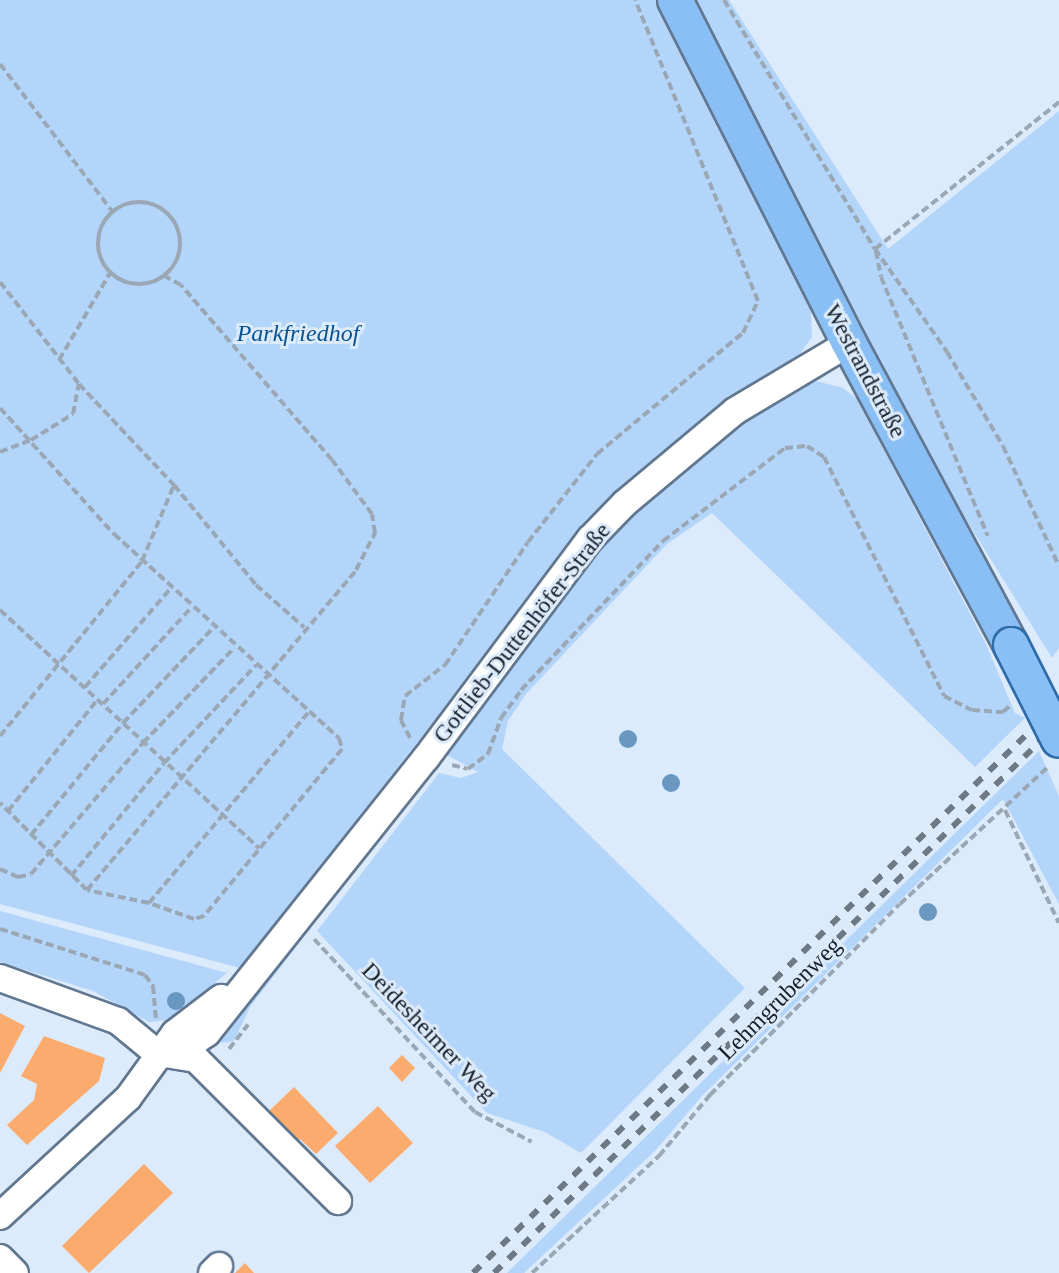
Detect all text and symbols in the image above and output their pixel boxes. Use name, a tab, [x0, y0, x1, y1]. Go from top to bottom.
street label: Westrandstraße	[818, 299, 912, 443]
park label: Parkfriedhof	[237, 320, 359, 348]
street label: Gottlieb-Duttenhöfer-Straße	[427, 517, 617, 749]
street label: Lehmgrubenweg	[712, 931, 848, 1067]
street label: Deidesheimer Weg	[355, 956, 503, 1108]

